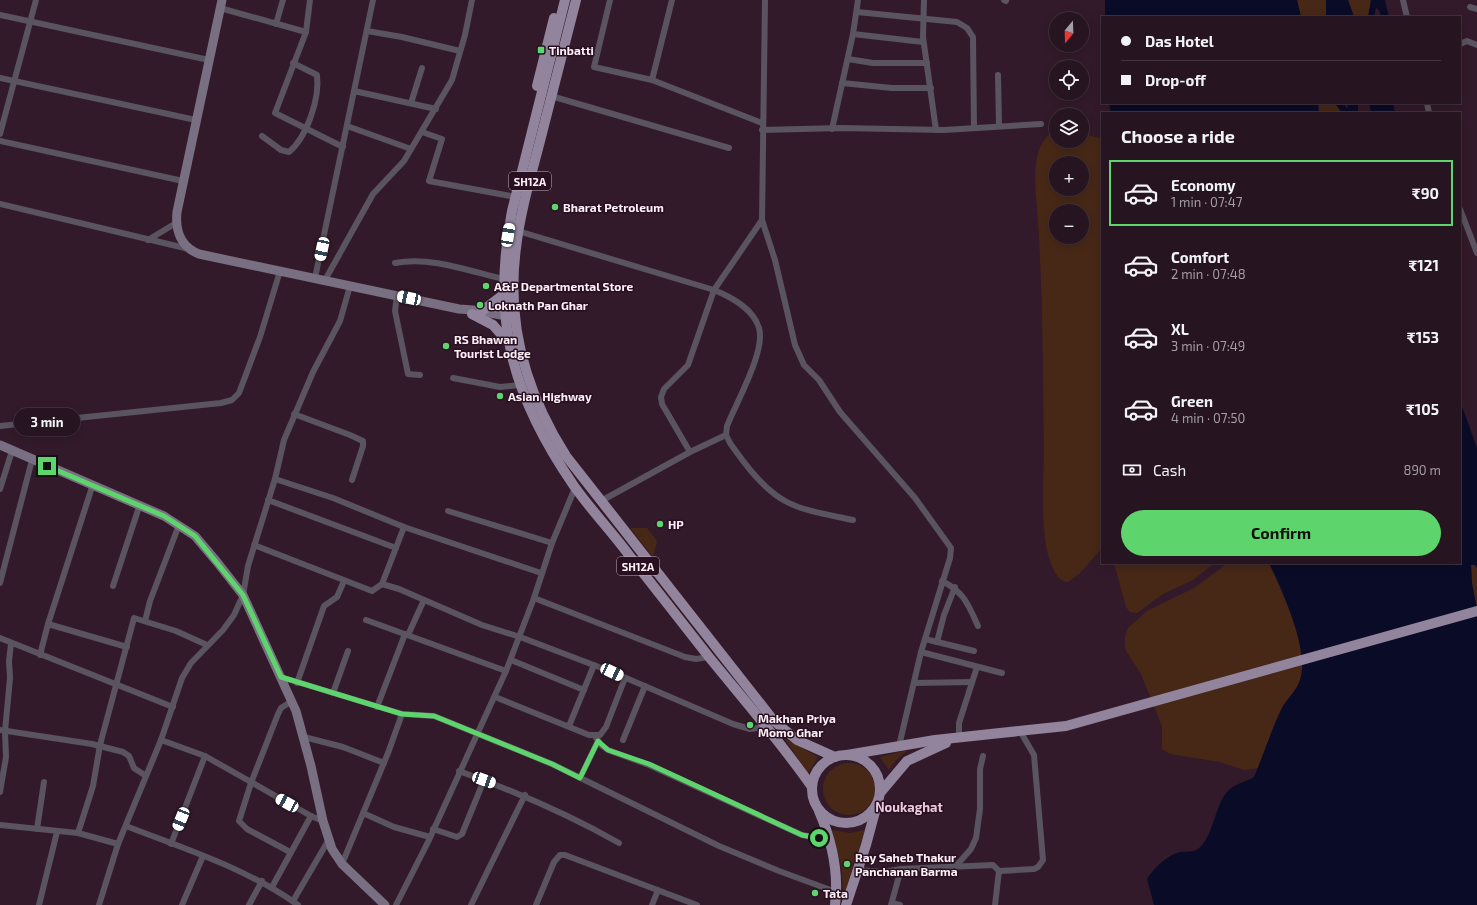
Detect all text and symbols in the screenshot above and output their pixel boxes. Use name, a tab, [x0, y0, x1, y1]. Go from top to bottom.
north arrow	[1049, 12, 1089, 52]
map controls	[1049, 12, 1089, 244]
text: Das Hotel	[1145, 32, 1214, 50]
place label: Tinbatti	[549, 43, 594, 57]
marker: Tinbatti	[536, 45, 546, 55]
button: locate	[1049, 60, 1089, 100]
text: Drop-off	[1145, 71, 1206, 89]
button: layers	[1049, 108, 1089, 148]
text: Choose a ride	[1121, 125, 1235, 147]
button: +	[1049, 156, 1089, 196]
road number: SH12A	[509, 172, 551, 190]
icon: car	[1123, 175, 1159, 211]
text: Economy	[1171, 176, 1236, 194]
text: ₹90	[1412, 184, 1439, 202]
text: 1 min · 07:47	[1171, 194, 1242, 210]
place label: Bharat Petroleum	[563, 200, 664, 214]
marker: Bharat Petroleum	[550, 202, 560, 212]
button: −	[1049, 204, 1089, 244]
car	[500, 222, 516, 248]
car	[314, 236, 330, 262]
icon: car	[1123, 247, 1159, 283]
text: Comfort	[1171, 248, 1229, 266]
text: ₹121	[1408, 256, 1439, 274]
text: 2 min · 07:48	[1171, 266, 1246, 282]
place label: A&P Departmental Store	[494, 279, 633, 293]
marker: A&P Departmental Store	[481, 281, 491, 291]
car	[396, 290, 422, 306]
place label: Loknath Pan Ghar	[488, 298, 588, 312]
marker: Loknath Pan Ghar	[475, 300, 485, 310]
icon: car	[1123, 319, 1159, 355]
text: XL	[1171, 320, 1189, 338]
text: ₹153	[1407, 328, 1439, 346]
place label: RS Bhawan Tourist Lodge	[454, 332, 531, 360]
text: 3 min · 07:49	[1171, 338, 1245, 354]
marker: RS Bhawan Tourist Lodge	[441, 341, 451, 351]
place label: Asian Highway	[508, 389, 592, 404]
marker: Asian Highway	[495, 391, 505, 401]
icon: car	[1123, 391, 1159, 427]
text: Green	[1171, 392, 1213, 410]
text: ₹105	[1406, 400, 1439, 418]
callout: 3 min	[14, 408, 80, 436]
text: 4 min · 07:50	[1171, 410, 1245, 426]
text: 3 min	[30, 414, 64, 430]
route end	[38, 457, 56, 475]
icon: cash	[1121, 459, 1143, 481]
text: Cash	[1153, 461, 1186, 479]
text: 890 m	[1404, 462, 1441, 478]
button: Confirm	[1121, 510, 1441, 556]
place label: HP	[668, 517, 684, 531]
marker: HP	[655, 519, 665, 529]
road number: SH12A	[617, 557, 659, 575]
car	[599, 661, 625, 683]
place label: Makhan Priya Momo Ghar	[758, 711, 836, 739]
marker: Makhan Priya Momo Ghar	[745, 720, 755, 730]
car	[471, 770, 497, 790]
car	[274, 792, 300, 814]
district label: Noukaghat	[875, 799, 943, 815]
car	[171, 806, 191, 832]
route start	[810, 829, 828, 847]
place label: Ray Saheb Thakur Panchanan Barma	[855, 850, 958, 878]
marker: Ray Saheb Thakur Panchanan Barma	[842, 859, 852, 869]
place label: Tata	[823, 886, 848, 900]
marker: Tata	[810, 888, 820, 898]

